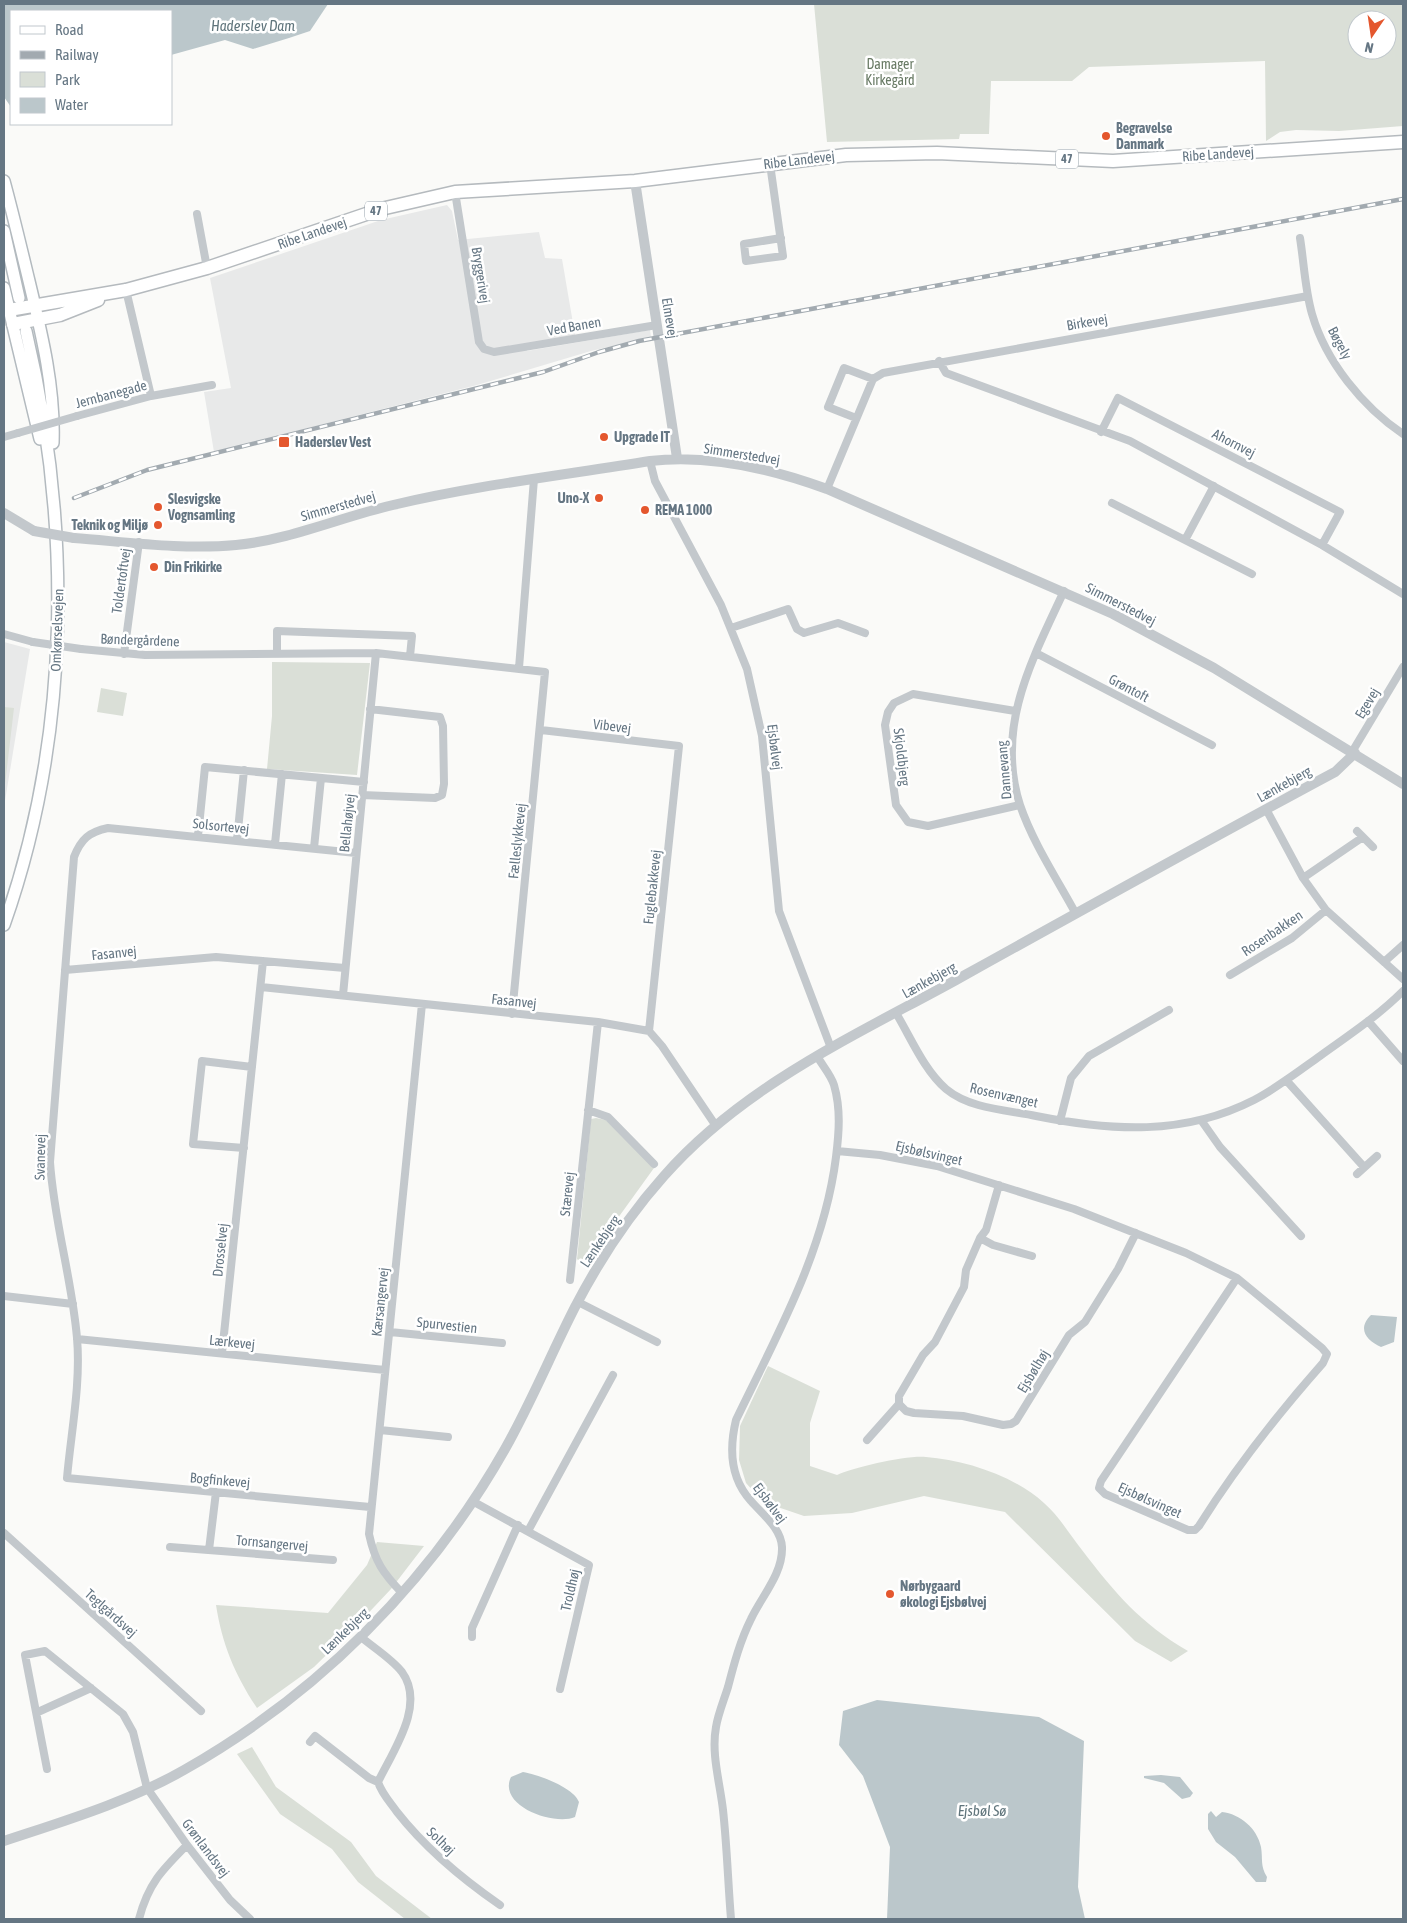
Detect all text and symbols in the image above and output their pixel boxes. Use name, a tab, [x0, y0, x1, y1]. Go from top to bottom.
legend	[10, 10, 172, 125]
north arrow	[1347, 10, 1397, 60]
water label: Haderslev Dam	[211, 17, 295, 34]
text: Road	[55, 21, 84, 38]
text: N	[1363, 39, 1375, 56]
text: Railway	[55, 46, 99, 63]
park label: Damager Kirkegård	[865, 56, 915, 88]
text: Park	[55, 71, 80, 88]
text: Water	[55, 96, 88, 113]
place label: Begravelse Danmark	[1116, 120, 1172, 152]
marker: Begravelse Danmark	[1100, 130, 1112, 142]
street label: Ribe Landevej	[1182, 144, 1254, 164]
street label: Ribe Landevej	[762, 148, 836, 172]
road number: 47	[1056, 150, 1078, 168]
road number: 47	[365, 202, 387, 220]
street label: Ribe Landevej	[275, 214, 349, 252]
street label: Bryggerivej	[469, 246, 493, 304]
street label: Elmevej	[659, 296, 681, 340]
street label: Birkevej	[1065, 311, 1109, 333]
street label: Ved Banen	[546, 313, 602, 339]
street label: Bøgely	[1325, 324, 1355, 362]
street label: Jernbanegade	[74, 377, 148, 411]
street label: Ahornvej	[1210, 425, 1258, 461]
place label: Upgrade IT	[614, 429, 671, 445]
marker: Upgrade IT	[598, 431, 610, 443]
place label: Haderslev Vest	[295, 434, 371, 450]
marker: Haderslev Vest	[277, 435, 291, 449]
street label: Simmerstedvej	[703, 440, 781, 468]
street label: Simmerstedvej	[299, 488, 377, 524]
place label: Uno-X	[558, 490, 590, 506]
place label: Slesvigske Vognsamling	[167, 491, 236, 523]
marker: Uno-X	[593, 492, 605, 504]
marker: Slesvigske Vognsamling	[152, 501, 164, 513]
place label: REMA 1000	[655, 502, 713, 518]
marker: REMA 1000	[639, 504, 651, 516]
place label: Teknik og Miljø	[71, 517, 148, 533]
marker: Teknik og Miljø	[152, 519, 164, 531]
street label: Toldertoftvej	[108, 547, 134, 615]
place label: Din Frikirke	[164, 559, 222, 575]
marker: Din Frikirke	[148, 561, 160, 573]
street label: Simmerstedvej	[1083, 579, 1159, 629]
street label: Omkørselsvejen	[48, 588, 66, 672]
street label: Bøndergårdene	[100, 631, 180, 649]
street label: Grøntoft	[1106, 671, 1152, 705]
street label: Egevej	[1352, 685, 1382, 721]
street label: Vibevej	[592, 716, 632, 736]
street label: Ejsbølvej	[764, 723, 786, 771]
street label: Skjoldbjerg	[891, 727, 913, 787]
street label: Dannevang	[993, 740, 1015, 800]
street label: Lænkebjerg	[1254, 763, 1314, 805]
street label: Bellahøjvej	[336, 793, 358, 853]
street label: Fælleslykkevej	[505, 802, 529, 880]
street label: Solsortevej	[192, 815, 250, 837]
street label: Fuglebakkevej	[640, 849, 664, 925]
street label: Rosenbakken	[1239, 907, 1305, 959]
street label: Fasanvej	[91, 943, 137, 963]
street label: Lænkebjerg	[899, 959, 959, 1001]
street label: Fasanvej	[491, 991, 537, 1011]
street label: Rosenvænget	[968, 1079, 1040, 1111]
street label: Svanevej	[32, 1134, 48, 1180]
street label: Ejsbølsvinget	[894, 1138, 964, 1168]
street label: Stærevej	[557, 1171, 577, 1217]
street label: Lænkebjerg	[577, 1212, 623, 1270]
street label: Drosselvej	[209, 1223, 231, 1277]
street label: Kærsangervej	[368, 1267, 392, 1337]
street label: Spurvestien	[416, 1314, 478, 1336]
street label: Lærkevej	[208, 1332, 256, 1352]
street label: Ejsbølhøj	[1014, 1346, 1052, 1396]
street label: Bogfinkevej	[189, 1469, 251, 1491]
street label: Ejsbølsvinget	[1116, 1479, 1184, 1521]
street label: Ejsbølvej	[750, 1480, 790, 1526]
street label: Tornsangervej	[235, 1532, 309, 1554]
street label: Troldhøj	[557, 1567, 583, 1613]
place label: Nørbygaard økologi Ejsbølvej	[900, 1578, 986, 1610]
street label: Teglgårdsvej	[82, 1586, 140, 1640]
marker: Nørbygaard økologi Ejsbølvej	[884, 1588, 896, 1600]
street label: Lænkebjerg	[318, 1605, 372, 1657]
water label: Ejsbøl Sø	[958, 1802, 1006, 1819]
street label: Grønlandsvej	[179, 1816, 233, 1880]
street label: Solhøj	[424, 1824, 458, 1858]

